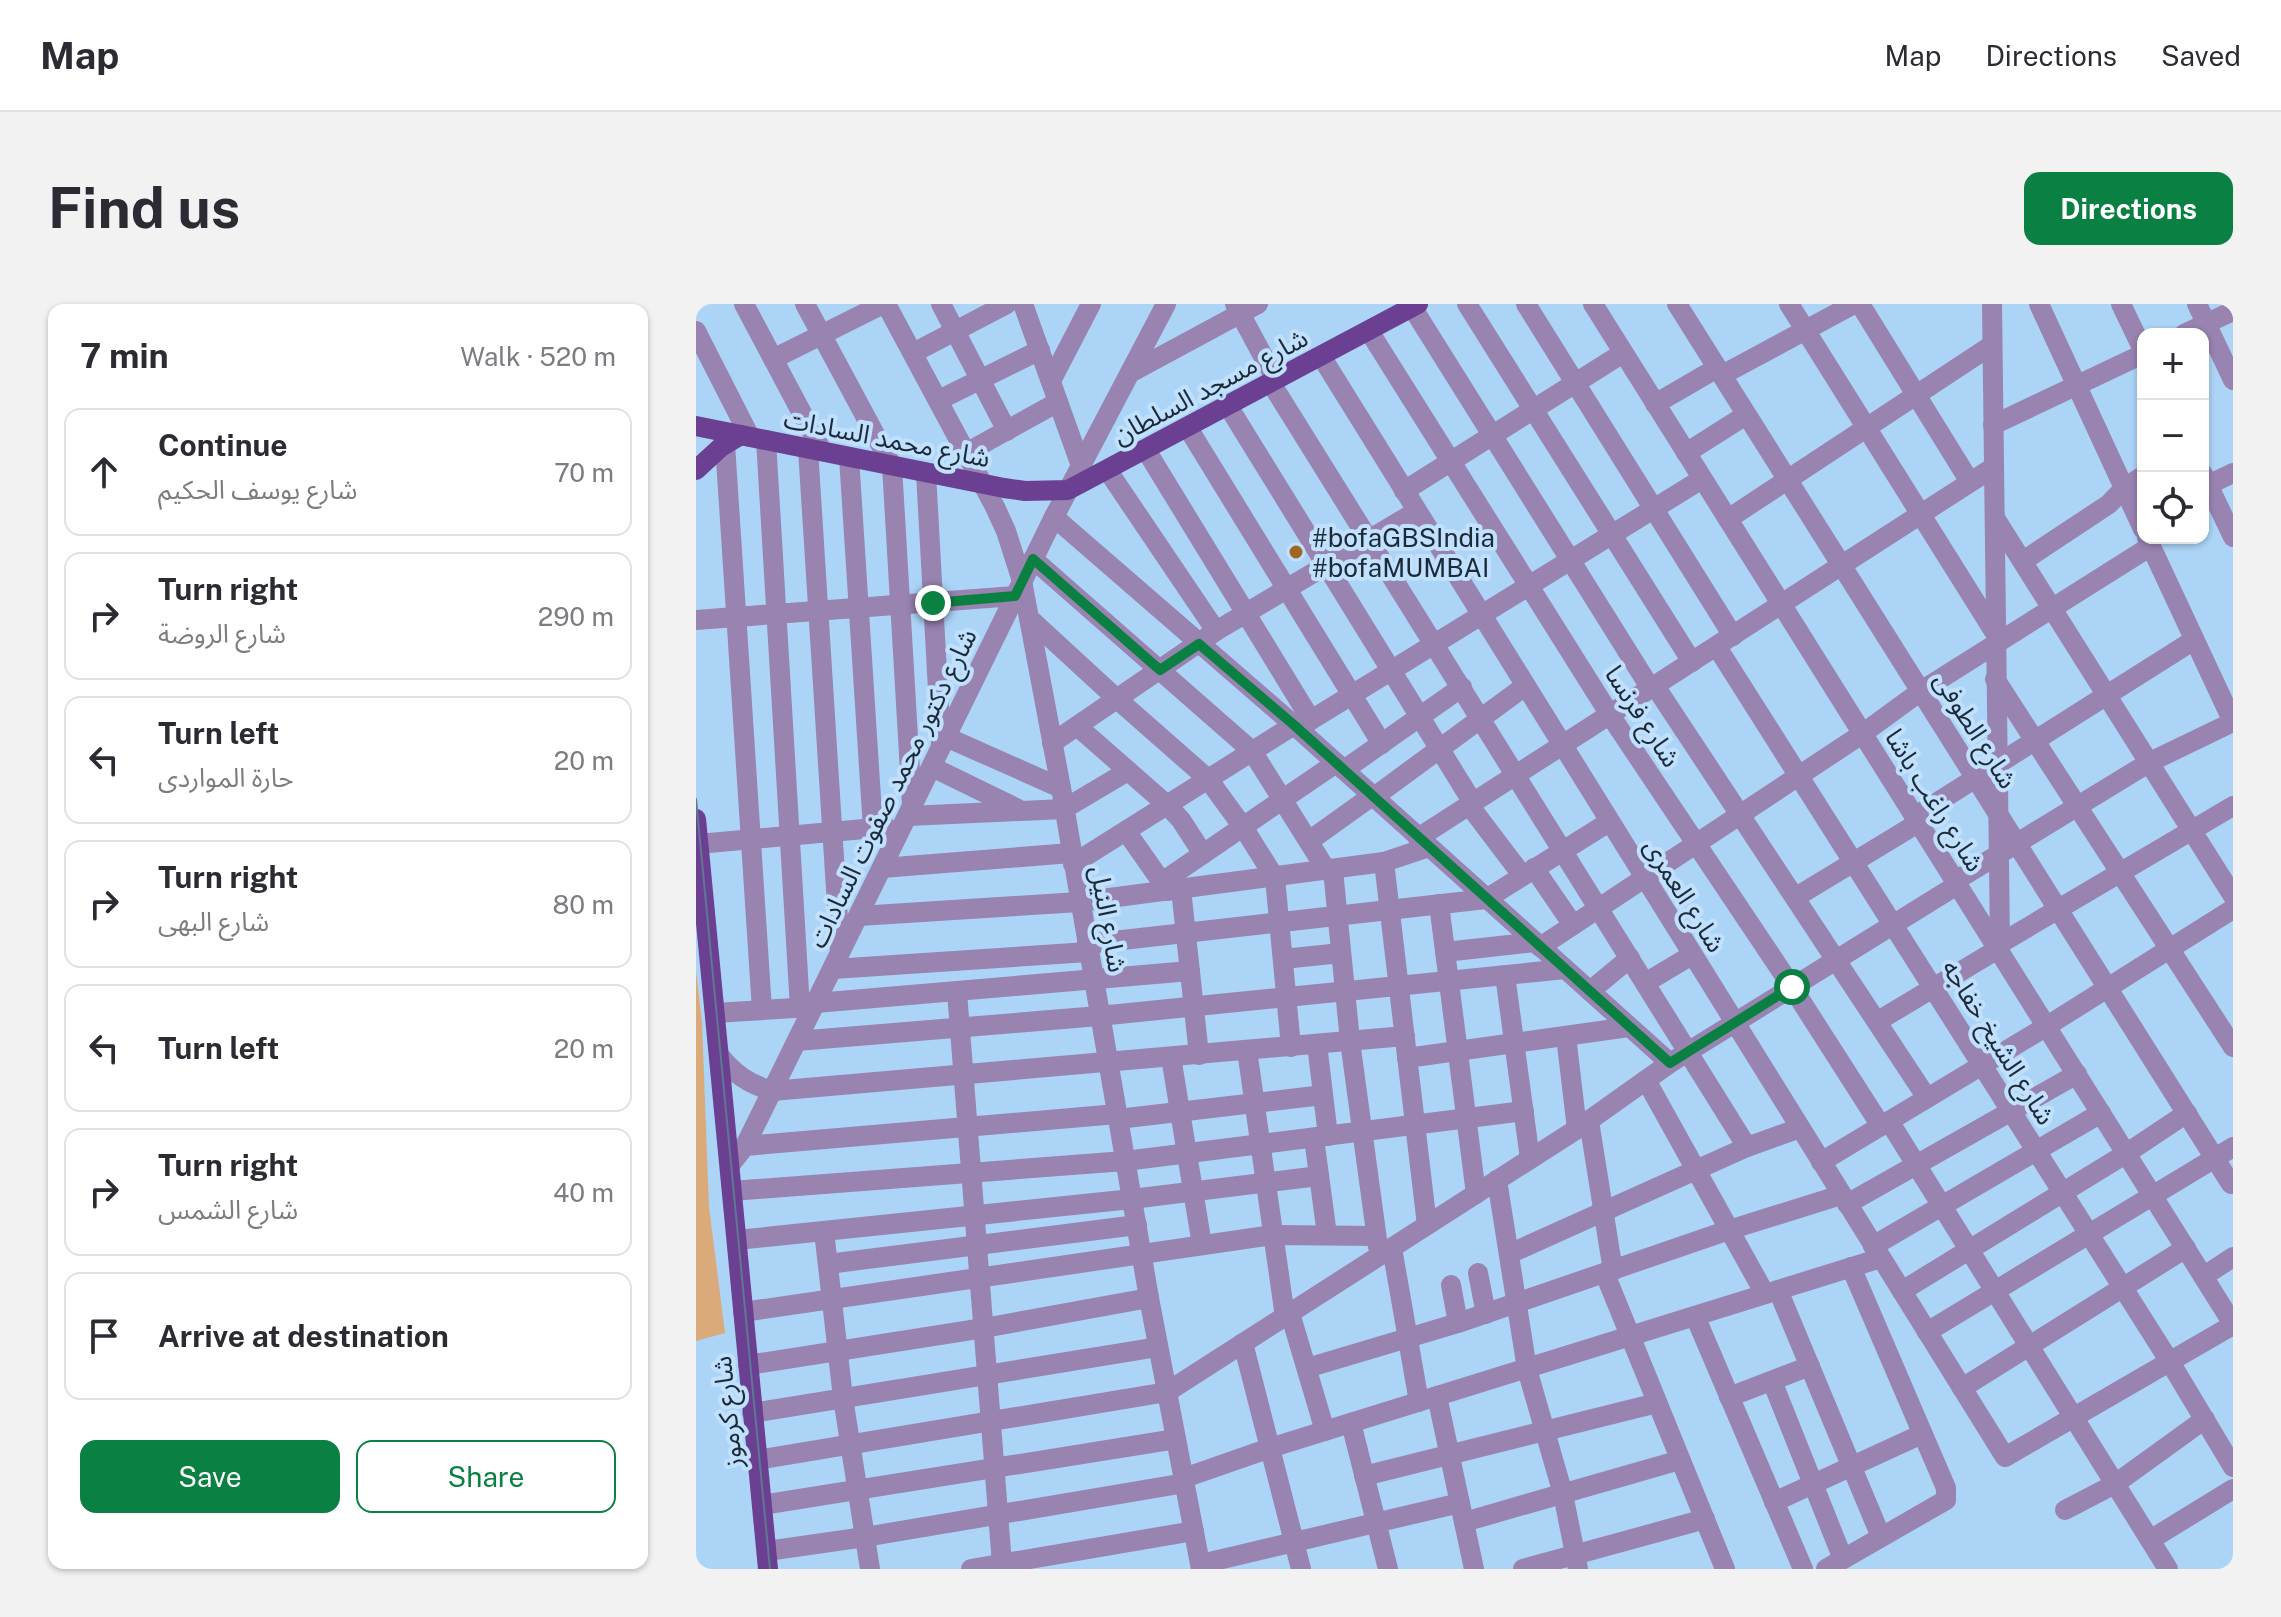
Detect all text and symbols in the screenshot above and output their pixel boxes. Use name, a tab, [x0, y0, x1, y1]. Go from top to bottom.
text: Map	[40, 33, 119, 78]
text: Map	[1885, 39, 1941, 72]
text: Directions	[1985, 39, 2117, 72]
text: Saved	[2161, 39, 2241, 72]
button: Directions	[2024, 172, 2233, 245]
text: Find us	[48, 175, 240, 241]
street label: شارع مسجد السلطان	[1107, 322, 1315, 454]
map controls	[2137, 328, 2209, 544]
button: +	[2137, 328, 2209, 400]
text: 7 min	[80, 336, 169, 376]
text: Walk · 520 m	[460, 341, 616, 372]
button: −	[2137, 400, 2209, 472]
street label: شارع محمد السادات	[780, 403, 993, 477]
text: Continue	[158, 427, 288, 463]
icon: ahead	[82, 450, 126, 494]
text: 70 m	[554, 457, 614, 488]
button: locate	[2137, 472, 2209, 544]
text: شارع يوسف الحكيم	[158, 474, 357, 505]
place label: #bofaGBSIndia #bofaMUMBAI	[1312, 522, 1495, 583]
marker: #bofaGBSIndia #bofaMUMBAI	[1287, 543, 1305, 561]
text: Turn right	[158, 571, 298, 607]
route end	[915, 585, 951, 621]
icon: right	[82, 594, 126, 638]
text: 290 m	[538, 601, 614, 632]
text: شارع الروضة	[158, 618, 286, 649]
street label: شارع دكتور محمد صفوت السادات	[801, 623, 986, 954]
street label: شارع فرنسا	[1595, 659, 1687, 775]
street label: شارع الطوفى	[1925, 666, 2024, 796]
text: Turn left	[158, 715, 279, 751]
street label: شارع راغب باشا	[1875, 723, 1991, 879]
icon: left	[82, 738, 126, 782]
text: 20 m	[554, 745, 614, 776]
text: حارة المواردى	[158, 762, 294, 793]
street label: شارع العمرى	[1634, 832, 1732, 960]
text: Turn right	[158, 859, 298, 895]
street label: شارع النيل	[1080, 863, 1134, 975]
icon: right	[82, 882, 126, 926]
text: 80 m	[553, 889, 614, 920]
text: شارع البهى	[158, 906, 269, 937]
street label: شارع الشيخ خفاجه	[1932, 954, 2062, 1133]
route start	[1774, 969, 1810, 1005]
icon: left	[82, 1026, 126, 1070]
text: Turn left	[158, 1030, 279, 1066]
text: 20 m	[554, 1033, 614, 1064]
text: Turn right	[158, 1147, 298, 1183]
icon: right	[82, 1170, 126, 1214]
text: 40 m	[553, 1177, 614, 1208]
text: شارع الشمس	[158, 1194, 298, 1225]
icon: arrive	[82, 1314, 126, 1358]
text: Arrive at destination	[158, 1318, 449, 1354]
street label: شارع كرموز	[706, 1354, 752, 1471]
button: Save	[80, 1440, 340, 1513]
button: Share	[356, 1440, 616, 1513]

